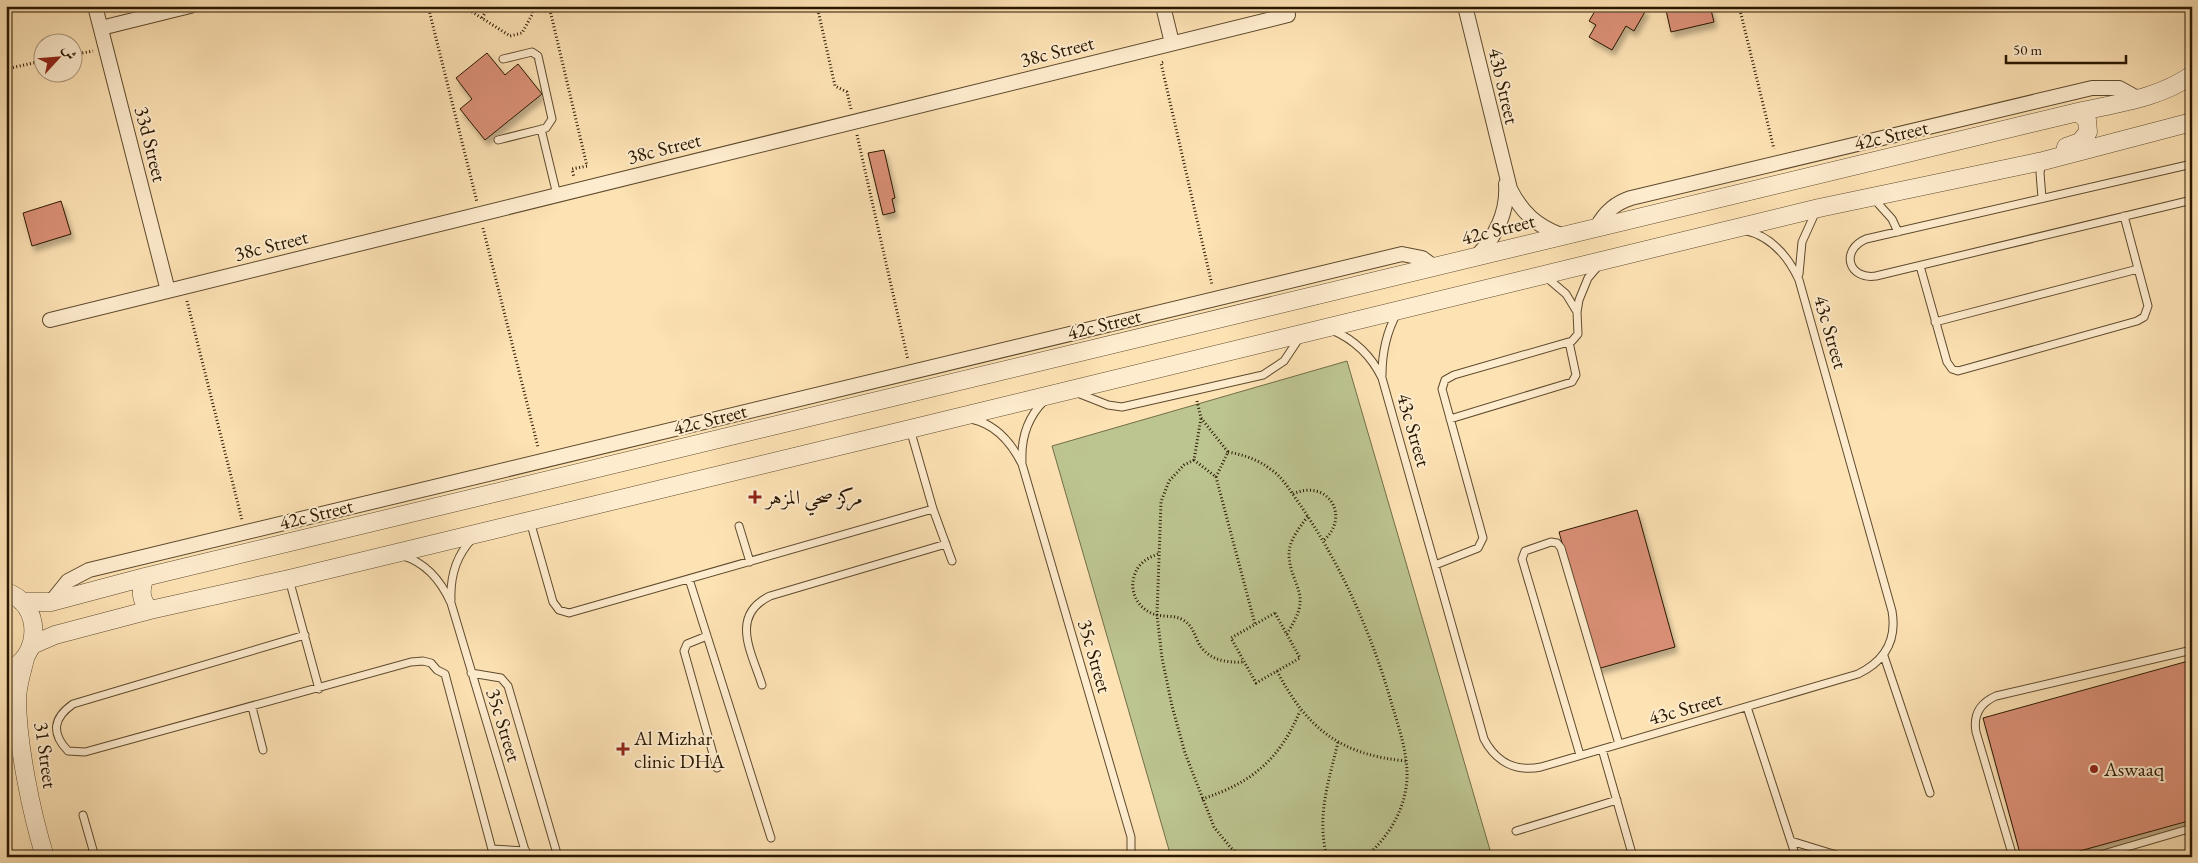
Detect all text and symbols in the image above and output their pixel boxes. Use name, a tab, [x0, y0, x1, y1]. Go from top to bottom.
street label: 38c Street	[1017, 29, 1097, 73]
north arrow	[32, 32, 82, 82]
scale bar	[2006, 32, 2126, 64]
text: 50 m	[2013, 40, 2042, 59]
text: ش	[59, 42, 81, 63]
street label: 43b Street	[1483, 45, 1526, 127]
street label: 33d Street	[129, 103, 173, 185]
street label: 42c Street	[1851, 114, 1931, 156]
street label: 38c Street	[624, 126, 704, 170]
street label: 42c Street	[1458, 207, 1538, 251]
street label: 38c Street	[231, 223, 311, 267]
street label: 43c Street	[1808, 292, 1854, 372]
street label: 42c Street	[1064, 302, 1144, 346]
street label: 43c Street	[1391, 390, 1437, 470]
street label: 42c Street	[670, 397, 750, 441]
place label: مركز صحي المزهر	[764, 484, 863, 516]
marker: مركز صحي المزهر	[748, 490, 762, 504]
street label: 42c Street	[276, 492, 356, 536]
street label: 35c Street	[1072, 616, 1118, 696]
street label: 35c Street	[481, 685, 528, 765]
street label: 43c Street	[1645, 685, 1725, 731]
street label: 31 Street	[28, 720, 64, 791]
place label: Al Mizhar clinic DHA	[633, 725, 725, 774]
marker: Al Mizhar clinic DHA	[616, 742, 630, 756]
place label: Aswaaq	[2103, 756, 2165, 782]
marker: Aswaaq	[2088, 763, 2100, 775]

